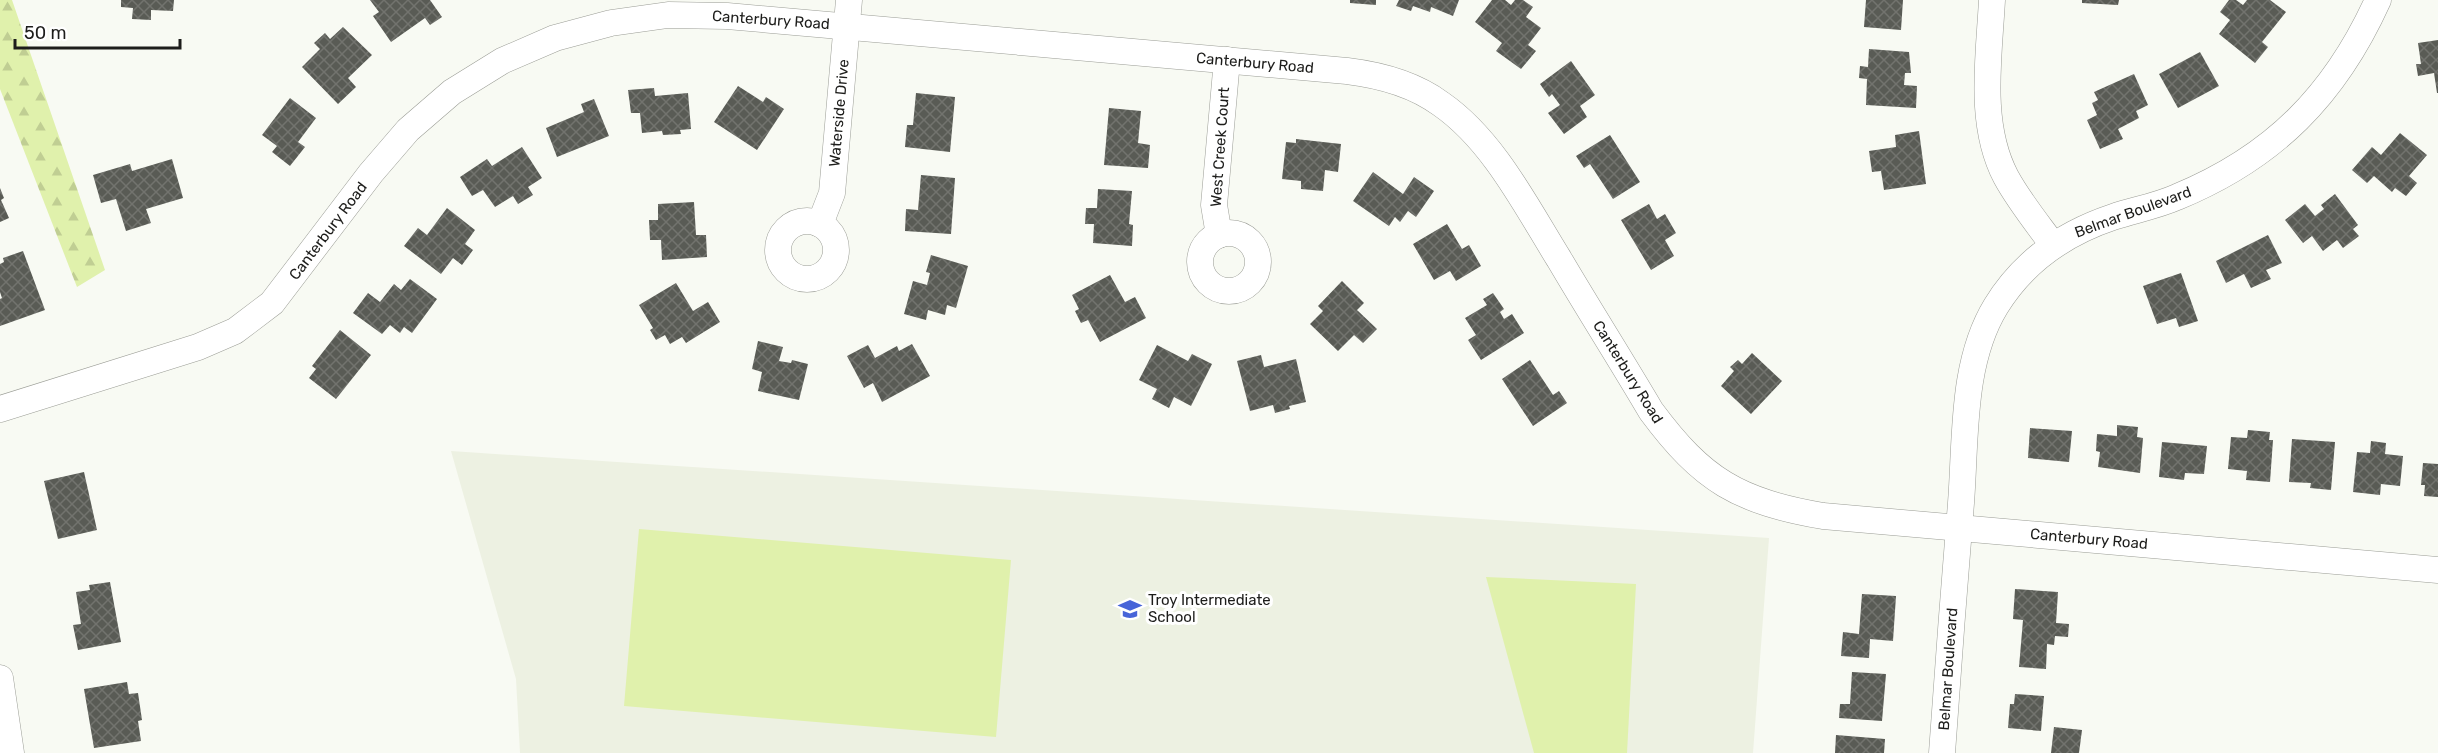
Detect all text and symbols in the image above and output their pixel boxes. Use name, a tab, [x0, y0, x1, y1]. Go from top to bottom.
street label: Canterbury Road	[712, 7, 830, 33]
scale bar	[15, 12, 180, 50]
text: 50 m	[24, 22, 67, 44]
street label: Canterbury Road	[1195, 49, 1315, 77]
street label: Waterside Drive	[825, 58, 853, 168]
street label: West Creek Court	[1207, 86, 1233, 208]
street label: Canterbury Road	[285, 178, 371, 284]
street label: Belmar Boulevard	[2072, 183, 2194, 241]
street label: Canterbury Road	[1589, 317, 1667, 427]
street label: Canterbury Road	[2029, 525, 2149, 553]
place label: Troy Intermediate School	[1148, 591, 1271, 626]
school or university icon: Troy Intermediate School	[1117, 596, 1143, 622]
street label: Belmar Boulevard	[1935, 607, 1961, 731]

